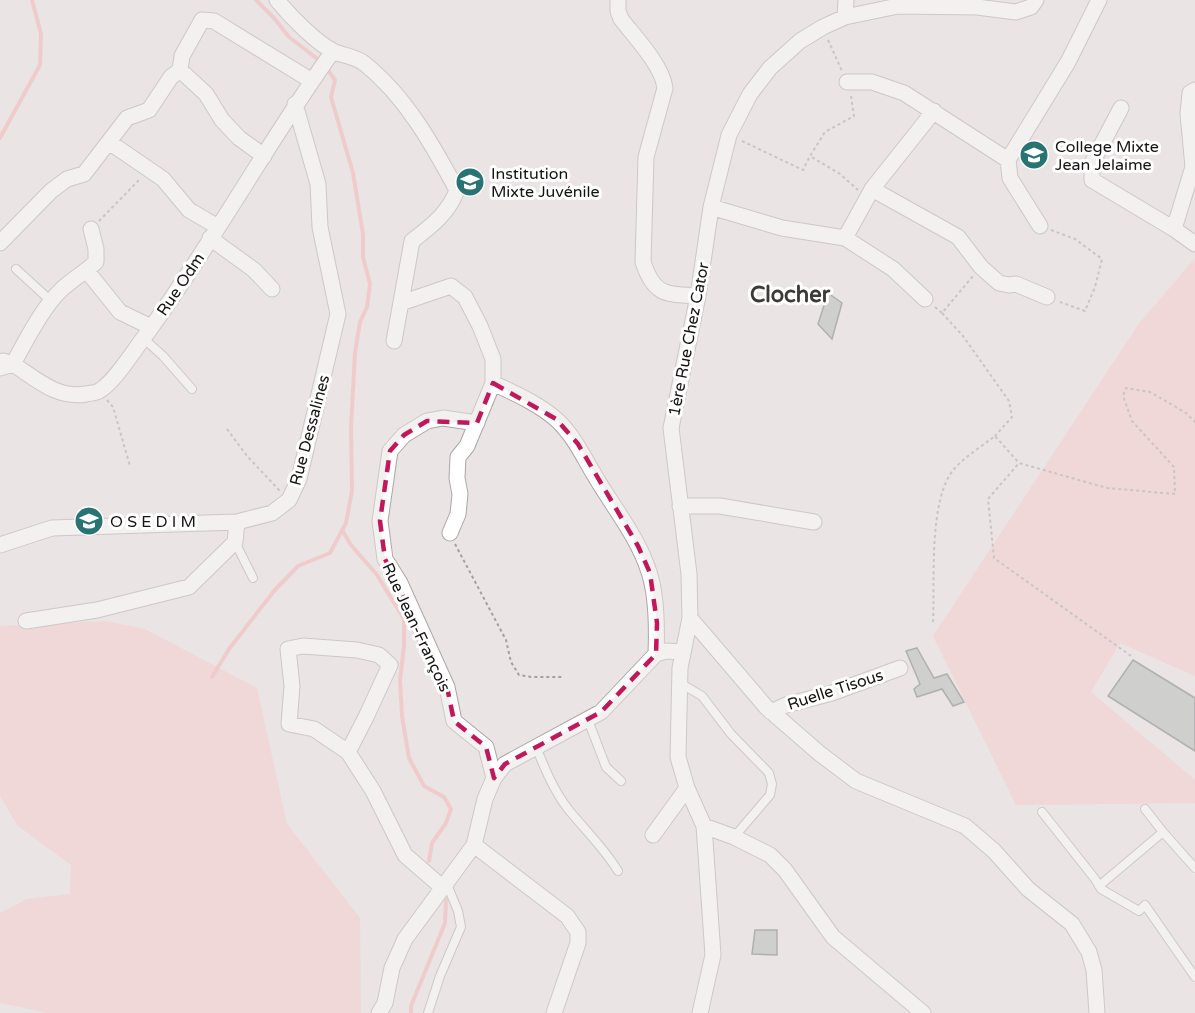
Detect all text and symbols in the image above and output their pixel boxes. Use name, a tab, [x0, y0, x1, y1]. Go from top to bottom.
place label: College Mixte Jean Jelaime	[1055, 137, 1159, 175]
school or university icon: College Mixte Jean Jelaime	[1018, 139, 1050, 171]
place label: Institution Mixte Juvénile	[491, 164, 600, 202]
school or university icon: Institution Mixte Juvénile	[454, 166, 486, 198]
street label: Rue Odm	[152, 249, 209, 320]
street label: 1ère Rue Chez Cator	[664, 260, 714, 418]
district label: Clocher	[750, 282, 831, 308]
street label: Rue Dessalines	[286, 373, 334, 488]
school or university icon: O S E D I M	[73, 505, 105, 537]
place label: O S E D I M	[110, 512, 196, 532]
street label: Rue Jean-François	[377, 560, 455, 695]
street label: Ruelle Tisous	[785, 665, 886, 715]

